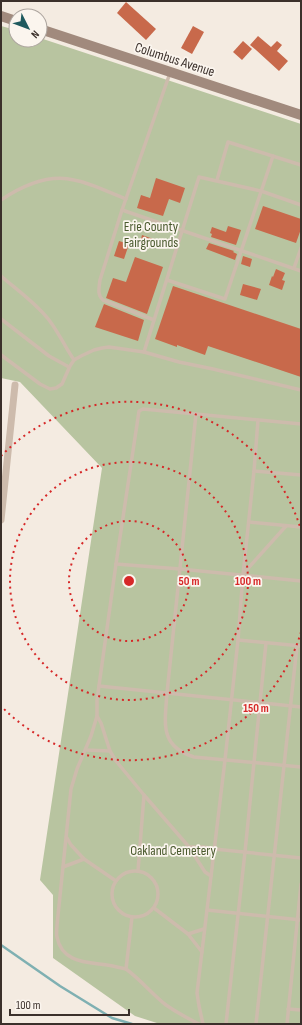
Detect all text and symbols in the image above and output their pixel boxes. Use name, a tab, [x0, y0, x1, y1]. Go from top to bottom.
north arrow	[8, 8, 48, 48]
text: N	[28, 28, 42, 41]
street label: Columbus Avenue	[133, 39, 217, 80]
park label: Erie County Fairgrounds	[124, 218, 179, 251]
centre of rings	[122, 574, 136, 588]
text: 50 m	[179, 574, 199, 589]
text: 100 m	[235, 574, 261, 589]
text: 150 m	[243, 701, 269, 716]
park label: Oakland Cemetery	[130, 842, 216, 859]
scale bar	[10, 991, 129, 1017]
text: 100 m	[16, 998, 41, 1013]

